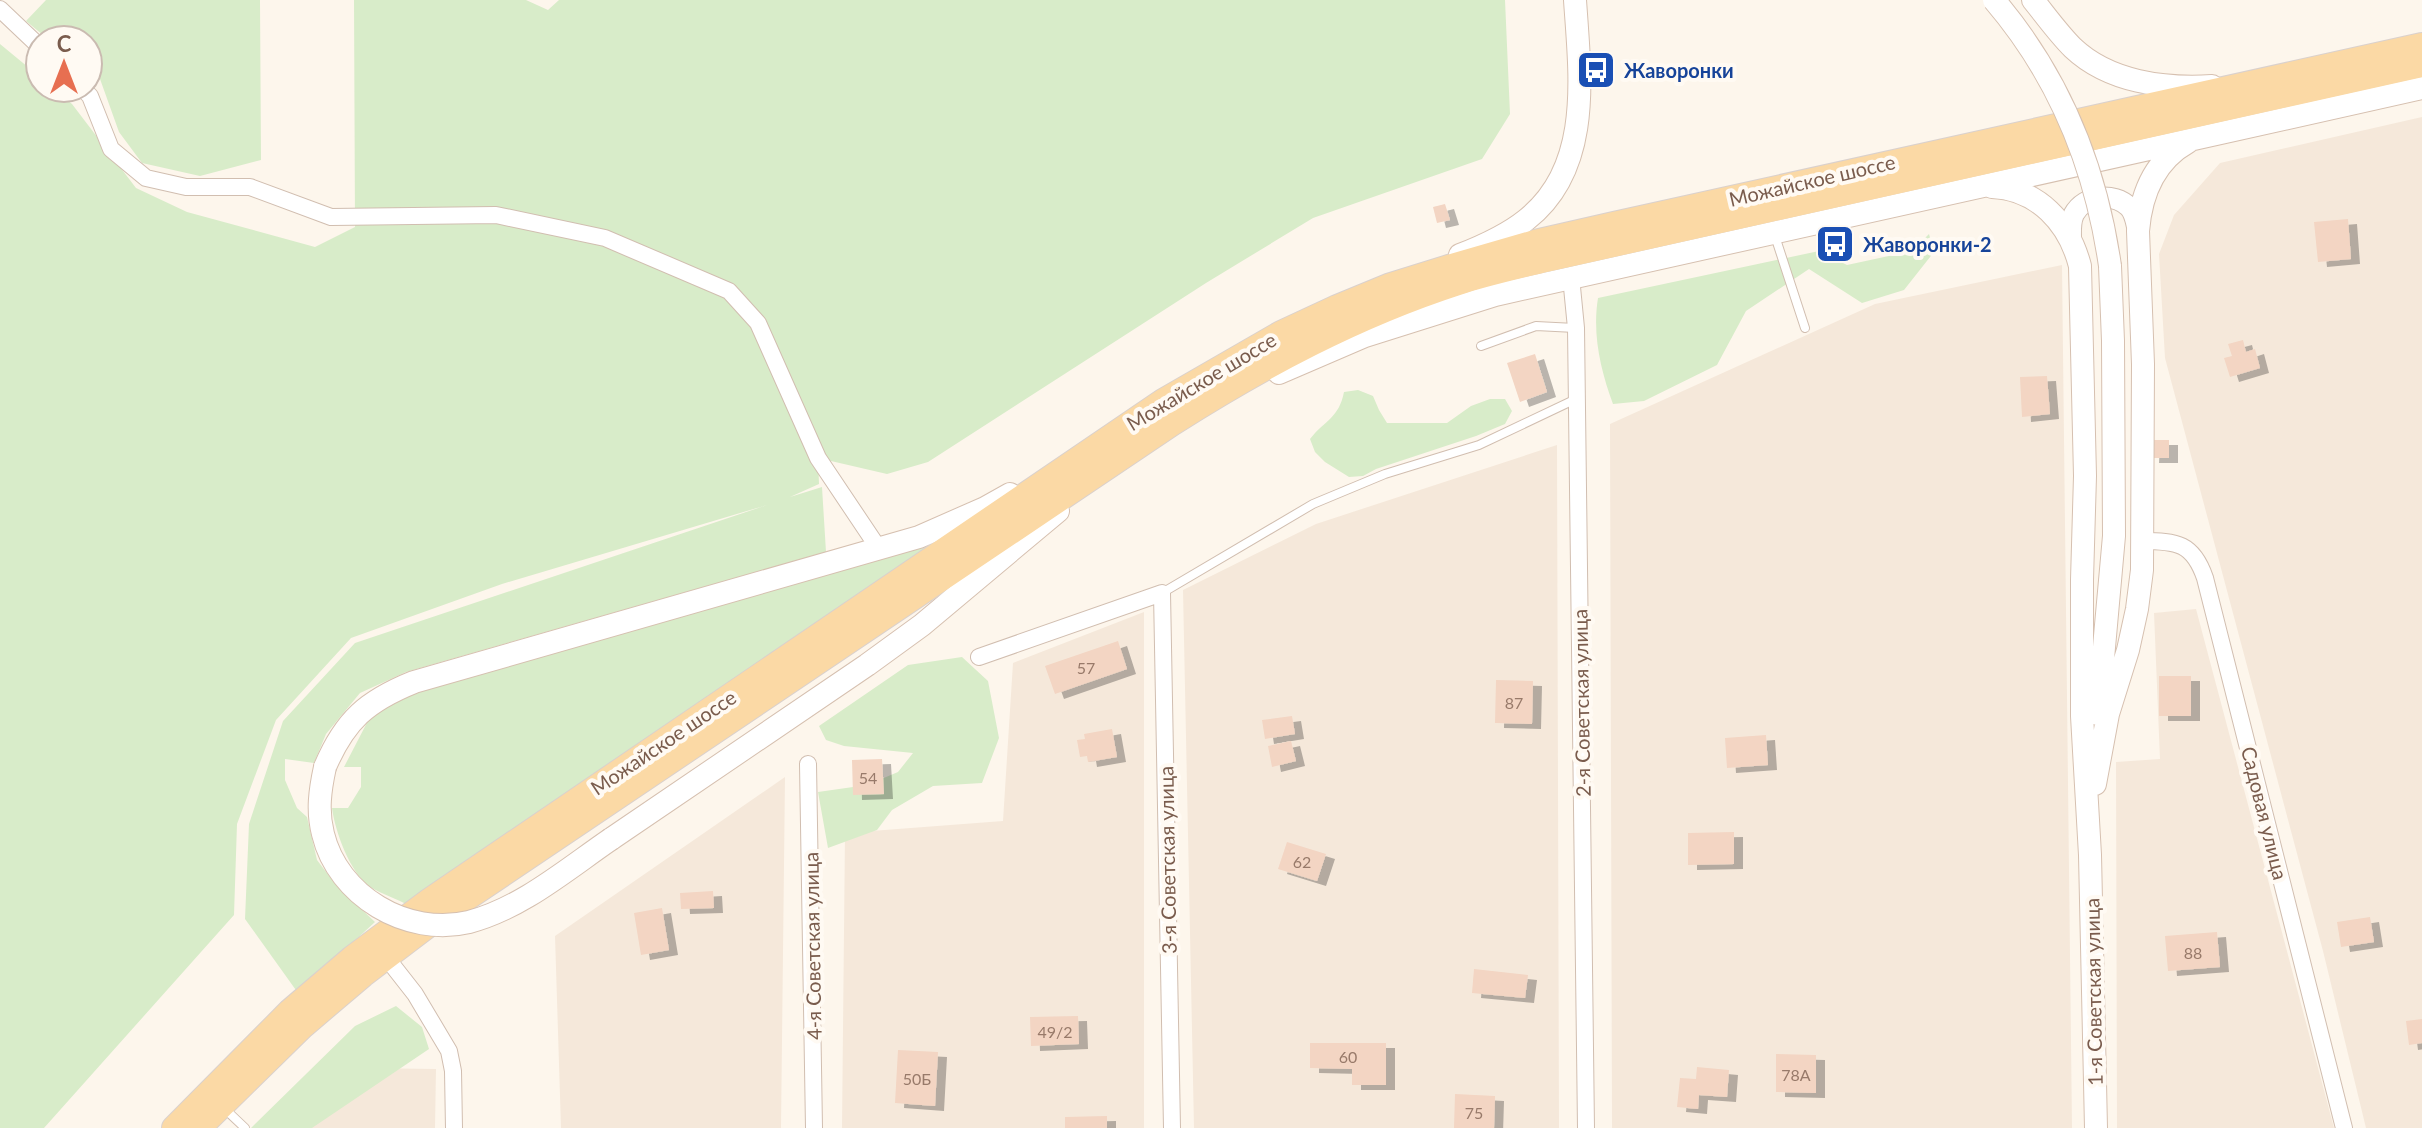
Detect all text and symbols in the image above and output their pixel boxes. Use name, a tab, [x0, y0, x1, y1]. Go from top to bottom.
north arrow	[24, 24, 104, 104]
text: С	[57, 30, 72, 57]
bus stop icon: Жаворонки	[1575, 49, 1617, 91]
place label: Жаворонки	[1624, 58, 1734, 82]
street label: Можайское шоссе	[1726, 149, 1898, 211]
bus stop icon: Жаворонки-2	[1814, 223, 1856, 265]
place label: Жаворонки-2	[1863, 232, 1992, 256]
street label: Можайское шоссе	[1122, 327, 1280, 435]
street label: 2-я Советская улица	[1567, 609, 1595, 797]
house number: 57	[1077, 658, 1095, 677]
street label: Можайское шоссе	[586, 685, 740, 799]
house number: 87	[1505, 693, 1523, 712]
street label: Садовая улица	[2237, 744, 2293, 882]
street label: 3-я Советская улица	[1153, 766, 1181, 954]
house number: 54	[859, 768, 877, 787]
street label: 4-я Советская улица	[798, 852, 826, 1040]
house number: 62	[1293, 852, 1311, 871]
street label: 1-я Советская улица	[2079, 898, 2107, 1086]
house number: 88	[2184, 943, 2202, 962]
house number: 49/2	[1037, 1022, 1073, 1041]
house number: 60	[1339, 1047, 1357, 1066]
house number: 78А	[1781, 1065, 1811, 1084]
house number: 50Б	[903, 1069, 931, 1088]
house number: 75	[1465, 1103, 1483, 1122]

